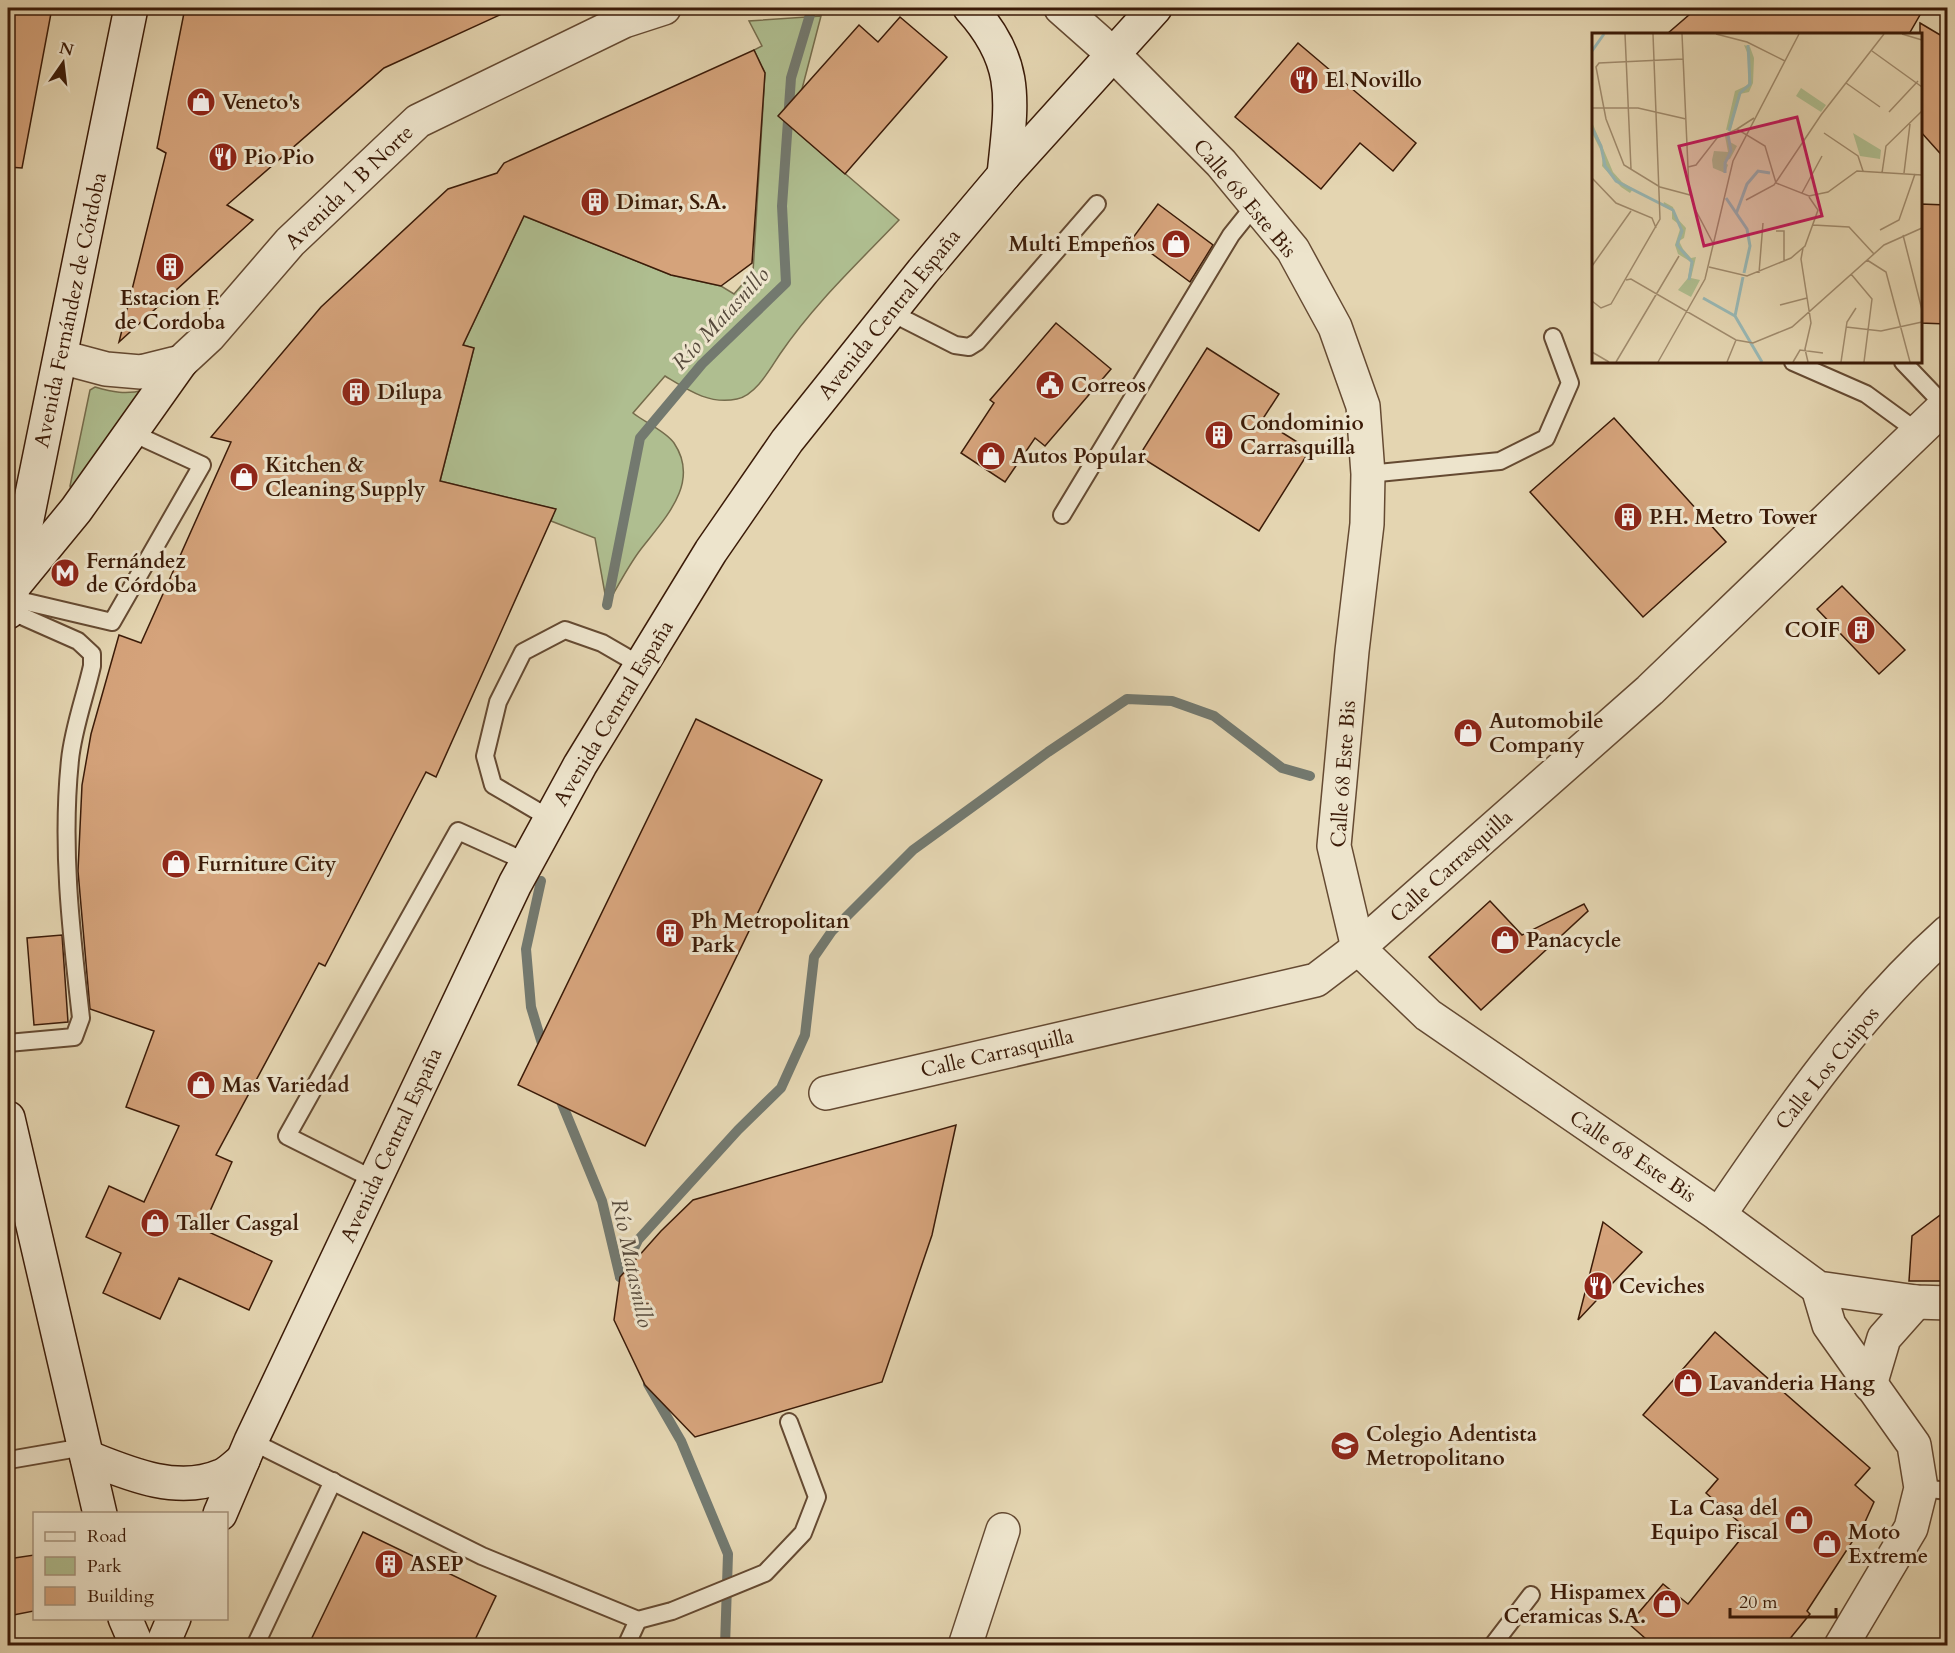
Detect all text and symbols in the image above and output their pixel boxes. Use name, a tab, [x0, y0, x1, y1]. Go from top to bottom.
north arrow	[33, 33, 93, 93]
inset map	[1592, 33, 1922, 363]
text: N	[57, 37, 76, 62]
restaurant icon: El Novillo	[1288, 64, 1320, 96]
place label: El Novillo	[1325, 66, 1422, 95]
shop icon: Veneto's	[185, 86, 217, 118]
place label: Veneto's	[222, 88, 300, 117]
street label: Avenida 1 B Norte	[279, 118, 420, 256]
street label: Calle 68 Este Bis	[1186, 133, 1303, 264]
restaurant icon: Pio Pio	[207, 141, 239, 173]
place label: Pio Pio	[244, 143, 314, 172]
street label: Avenida Fernández de Córdoba	[27, 170, 114, 451]
building icon: Dimar, S.A.	[579, 186, 611, 218]
place label: Dimar, S.A.	[616, 188, 727, 217]
street label: Avenida Central España	[811, 223, 967, 406]
shop icon: Multi Empeños	[1160, 228, 1192, 260]
place label: Multi Empeños	[1008, 230, 1155, 259]
building icon: Estacion F. de Cordoba	[154, 251, 186, 283]
water label: Río Matasnillo	[665, 260, 776, 377]
place label: Estacion F. de Cordoba	[115, 284, 226, 337]
public building icon: Correos	[1034, 369, 1066, 401]
place label: Correos	[1071, 371, 1146, 400]
building icon: Dilupa	[340, 376, 372, 408]
place label: Dilupa	[377, 378, 443, 407]
place label: Condominio Carrasquilla	[1240, 409, 1364, 462]
building icon: Condominio Carrasquilla	[1203, 419, 1235, 451]
shop icon: Autos Popular	[975, 440, 1007, 472]
place label: Autos Popular	[1012, 442, 1146, 471]
place label: Kitchen & Cleaning Supply	[265, 451, 426, 504]
shop icon: Kitchen & Cleaning Supply	[228, 461, 260, 493]
building icon: P.H. Metro Tower	[1612, 501, 1644, 533]
place label: P.H. Metro Tower	[1649, 503, 1818, 532]
place label: Fernández de Córdoba	[86, 547, 198, 600]
metro station icon: Fernández de Córdoba	[49, 557, 81, 589]
building icon: COIF	[1845, 614, 1877, 646]
street label: Avenida Central España	[546, 615, 680, 812]
place label: COIF	[1784, 616, 1840, 645]
street label: Calle 68 Este Bis	[1324, 700, 1363, 848]
place label: Automobile Company	[1489, 707, 1604, 760]
shop icon: Automobile Company	[1452, 717, 1484, 749]
street label: Calle Carrasquilla	[1384, 803, 1519, 929]
shop icon: Furniture City	[160, 848, 192, 880]
place label: Furniture City	[197, 850, 336, 879]
place label: Ph Metropolitan Park	[691, 907, 850, 960]
building icon: Ph Metropolitan Park	[654, 917, 686, 949]
shop icon: Panacycle	[1489, 924, 1521, 956]
place label: Panacycle	[1526, 926, 1621, 955]
street label: Calle Los Cuipos	[1769, 1001, 1886, 1136]
street label: Calle Carrasquilla	[918, 1022, 1076, 1085]
street label: Avenida Central España	[334, 1043, 449, 1247]
shop icon: Mas Variedad	[185, 1069, 217, 1101]
place label: Mas Variedad	[222, 1071, 349, 1100]
street label: Calle 68 Este Bis	[1564, 1103, 1702, 1210]
water label: Río Matasnillo	[604, 1196, 660, 1330]
shop icon: Taller Casgal	[139, 1207, 171, 1239]
place label: Taller Casgal	[176, 1209, 299, 1238]
restaurant icon: Ceviches	[1582, 1270, 1614, 1302]
place label: Ceviches	[1619, 1272, 1705, 1301]
shop icon: Lavanderia Hang	[1672, 1367, 1704, 1399]
place label: Lavanderia Hang	[1709, 1369, 1875, 1398]
place label: Colegio Adentista Metropolitano	[1366, 1420, 1538, 1473]
school or university icon: Colegio Adentista Metropolitano	[1329, 1430, 1361, 1462]
place label: La Casa del Equipo Fiscal	[1651, 1494, 1778, 1547]
shop icon: La Casa del Equipo Fiscal	[1783, 1504, 1815, 1536]
legend	[33, 1512, 228, 1620]
place label: Moto Extreme	[1848, 1518, 1928, 1571]
text: Road	[87, 1524, 127, 1549]
shop icon: Moto Extreme	[1811, 1528, 1843, 1560]
building icon: ASEP	[373, 1548, 405, 1580]
place label: ASEP	[410, 1550, 464, 1579]
text: Park	[87, 1554, 122, 1579]
place label: Hispamex Ceramicas S.A.	[1503, 1578, 1647, 1631]
scale bar	[1730, 1581, 1836, 1619]
text: Building	[87, 1584, 155, 1609]
shop icon: Hispamex Ceramicas S.A.	[1651, 1588, 1683, 1620]
text: 20 m	[1739, 1590, 1778, 1615]

